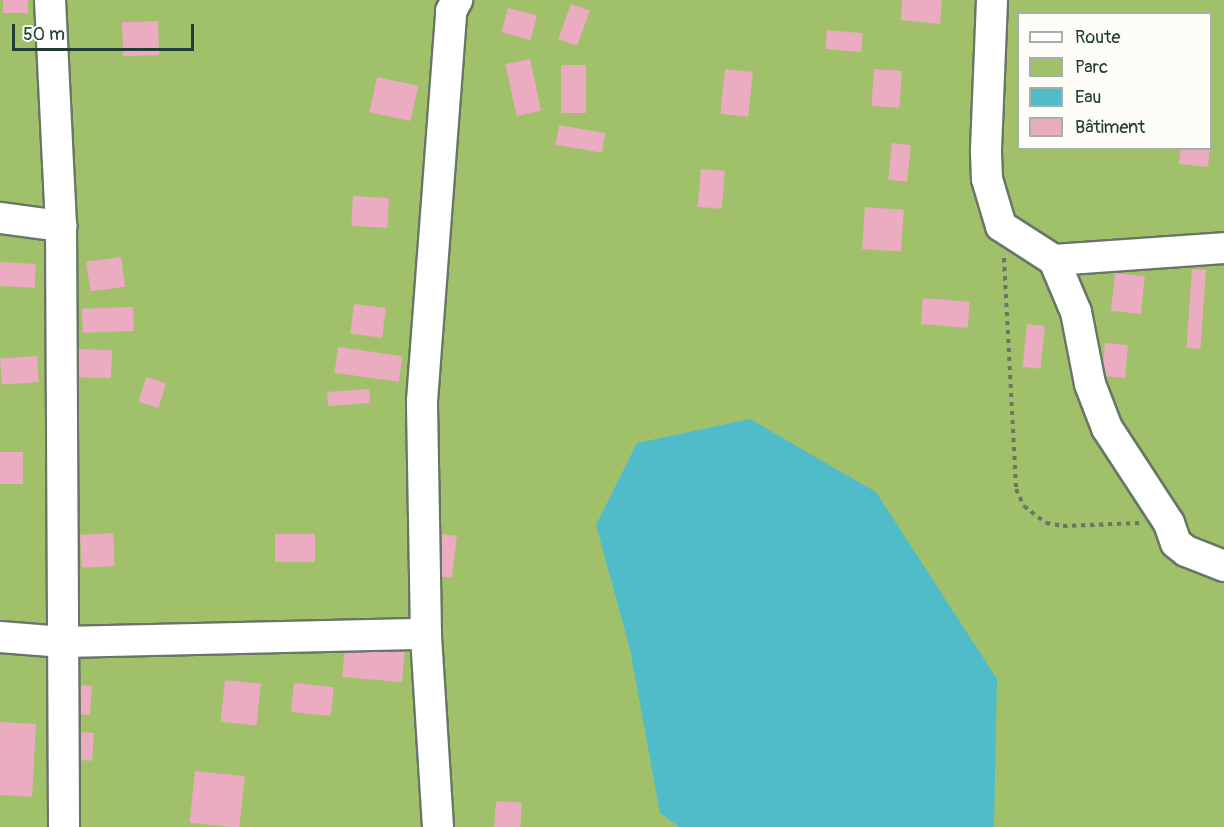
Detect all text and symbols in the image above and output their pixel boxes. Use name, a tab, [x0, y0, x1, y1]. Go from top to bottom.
scale bar	[15, 12, 196, 50]
legend	[1017, 12, 1212, 150]
text: 50 m	[23, 23, 65, 46]
text: Route	[1075, 26, 1120, 49]
text: Parc	[1075, 56, 1108, 79]
text: Eau	[1075, 86, 1101, 109]
text: Bâtiment	[1075, 116, 1145, 139]

